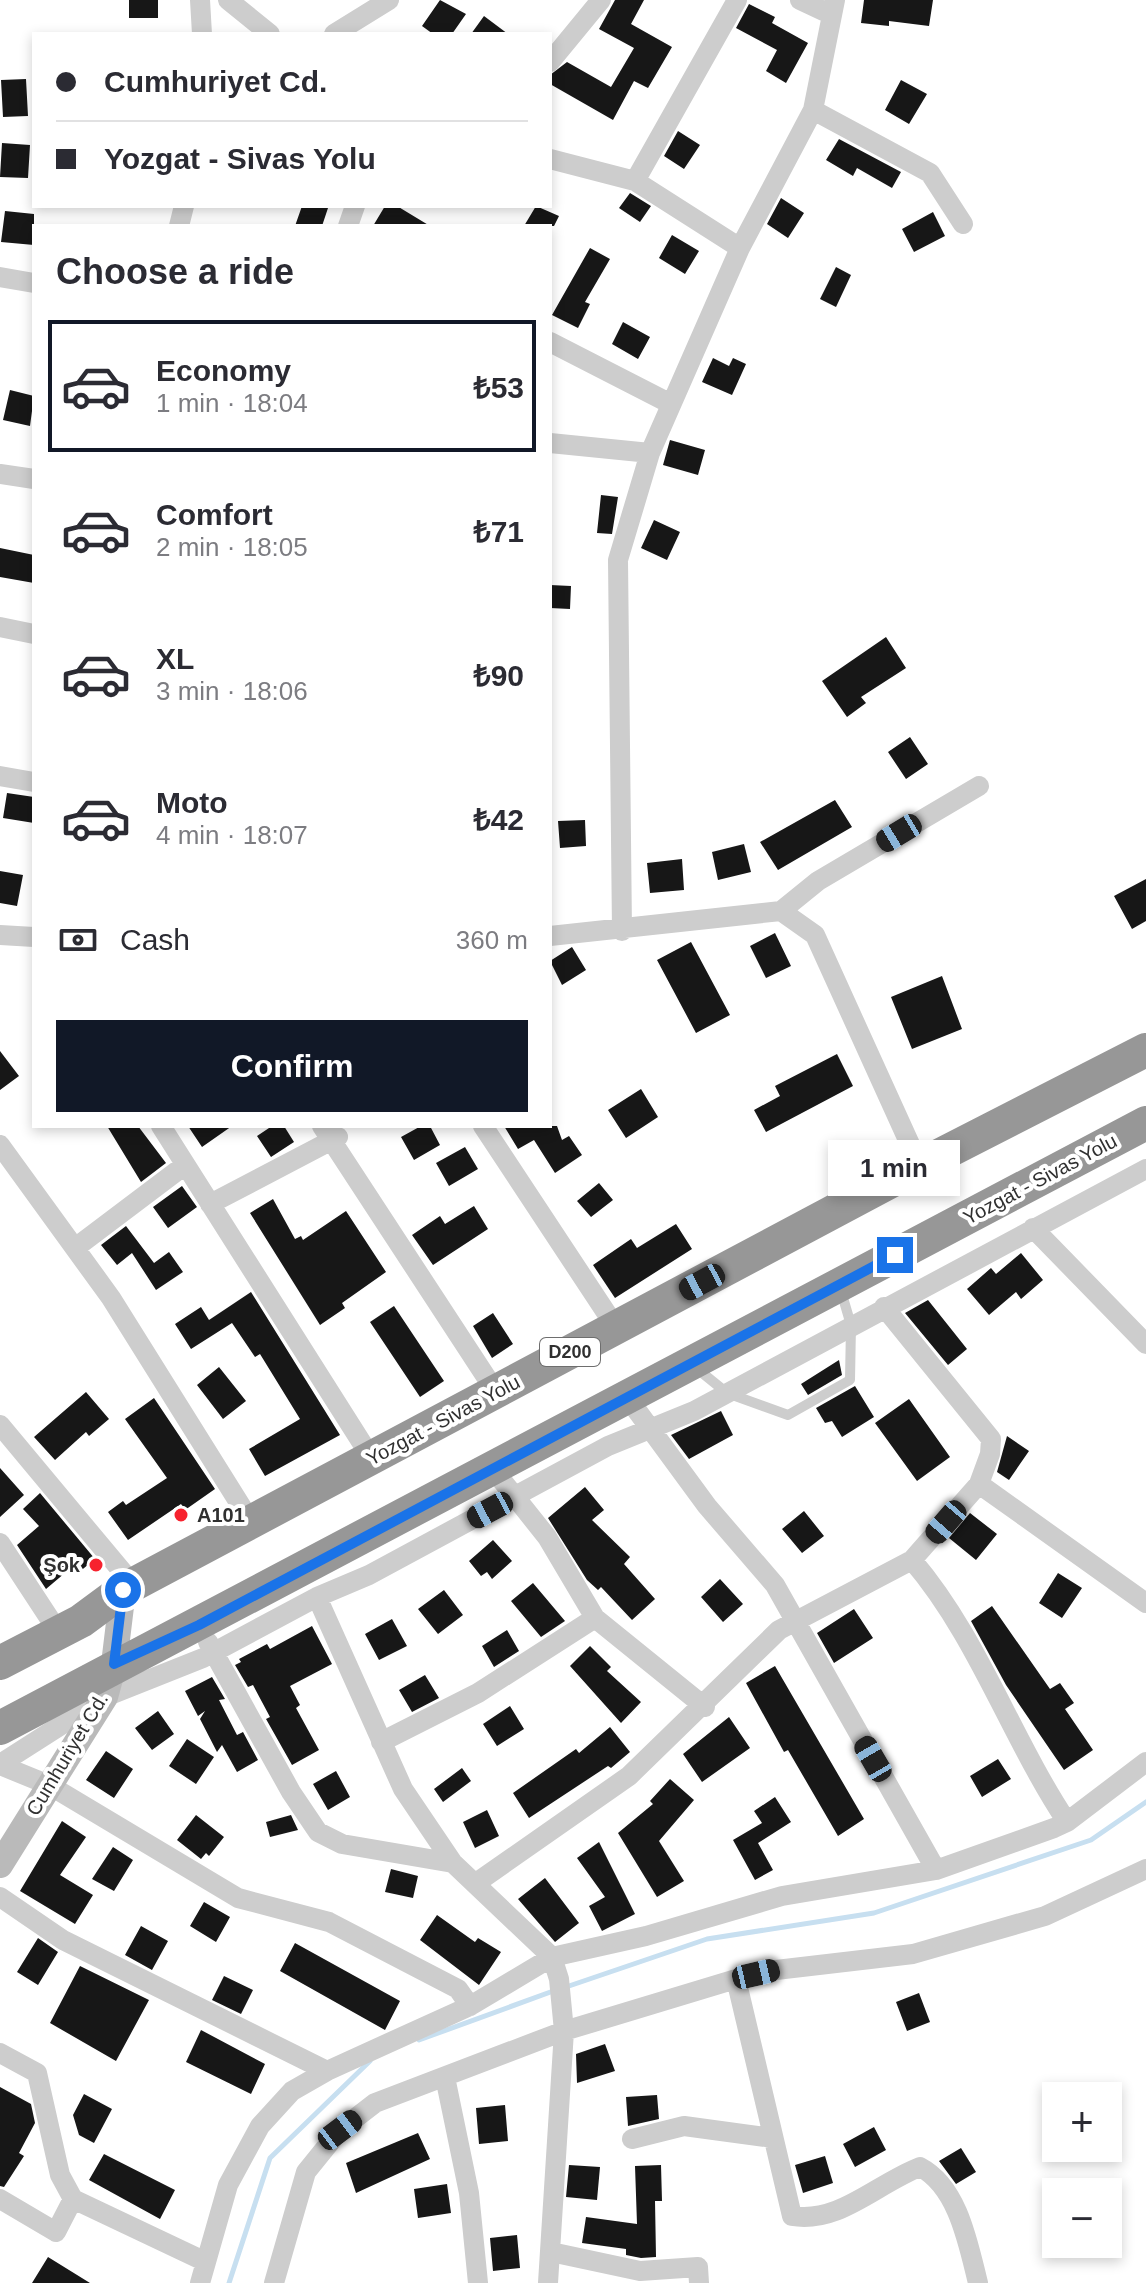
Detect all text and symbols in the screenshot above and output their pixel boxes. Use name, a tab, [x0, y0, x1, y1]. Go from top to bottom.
text: Cumhuriyet Cd.	[104, 65, 327, 98]
text: Yozgat - Sivas Yolu	[104, 142, 376, 175]
text: Choose a ride	[56, 251, 294, 292]
icon: car	[60, 350, 132, 422]
text: Economy	[156, 354, 291, 387]
text: ₺53	[473, 371, 524, 404]
text: 1 min · 18:04	[156, 388, 308, 418]
icon: car	[60, 494, 132, 566]
text: Comfort	[156, 498, 273, 531]
text: ₺71	[473, 515, 524, 548]
text: 2 min · 18:05	[156, 532, 308, 562]
icon: car	[60, 638, 132, 710]
text: XL	[156, 642, 194, 675]
text: ₺90	[473, 659, 524, 692]
text: 3 min · 18:06	[156, 676, 308, 706]
icon: car	[60, 782, 132, 854]
text: Moto	[156, 786, 228, 819]
text: ₺42	[473, 803, 524, 836]
car	[872, 810, 926, 856]
text: 4 min · 18:07	[156, 820, 308, 850]
icon: cash	[56, 918, 100, 962]
text: Cash	[120, 923, 190, 956]
text: 360 m	[456, 925, 528, 955]
button: Confirm	[56, 1020, 528, 1112]
street label: Yozgat - Sivas Yolu	[960, 1129, 1120, 1229]
callout: 1 min	[829, 1139, 961, 1195]
text: 1 min	[860, 1153, 928, 1183]
route end	[877, 1237, 913, 1273]
car	[675, 1260, 729, 1304]
road number: D200	[540, 1338, 600, 1366]
street label: Yozgat - Sivas Yolu	[363, 1370, 523, 1470]
car	[463, 1488, 517, 1532]
car	[921, 1496, 971, 1548]
place label: A101	[197, 1504, 245, 1526]
marker: A101	[172, 1506, 190, 1524]
place label: Şok	[43, 1554, 81, 1576]
marker: Şok	[87, 1556, 105, 1574]
route start	[105, 1572, 141, 1608]
street label: Cumhuriyet Cd.	[22, 1689, 112, 1819]
car	[851, 1732, 895, 1786]
car	[730, 1957, 782, 1991]
map controls	[1042, 2082, 1122, 2258]
button: +	[1042, 2082, 1122, 2162]
car	[314, 2106, 366, 2154]
button: −	[1042, 2178, 1122, 2258]

